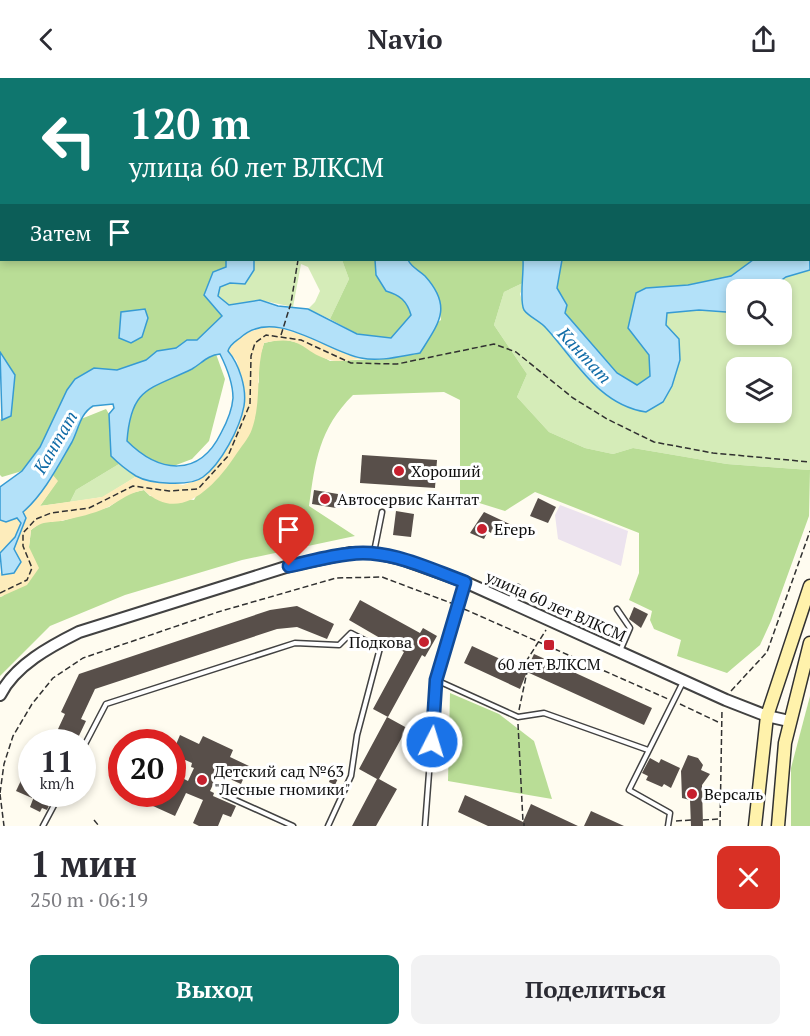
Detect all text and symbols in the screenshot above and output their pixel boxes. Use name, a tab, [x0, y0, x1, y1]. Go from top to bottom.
text: Navio	[367, 21, 443, 57]
icon: back	[30, 23, 63, 56]
icon: share	[747, 23, 780, 56]
text: 120 m	[129, 95, 250, 151]
icon: left	[30, 102, 108, 180]
text: улица 60 лет ВЛКСМ	[129, 149, 384, 185]
icon: arrive	[103, 216, 136, 249]
text: Затем	[30, 218, 91, 247]
map controls	[726, 279, 792, 423]
button: search	[726, 279, 792, 345]
water label: Кантат	[552, 321, 617, 388]
button: layers	[726, 357, 792, 423]
water label: Кантат	[27, 406, 83, 479]
place label: Хороший	[411, 460, 481, 482]
marker: Хороший	[392, 464, 406, 478]
place label: Автосервис Кантат	[337, 488, 479, 510]
marker: Автосервис Кантат	[318, 492, 332, 506]
pin	[263, 504, 314, 566]
icon: arrive	[272, 513, 305, 546]
place label: Егерь	[494, 518, 535, 540]
marker: Егерь	[475, 522, 489, 536]
street label: улица 60 лет ВЛКСМ	[482, 565, 630, 647]
place label: Подкова	[349, 631, 412, 653]
marker: Подкова	[417, 635, 431, 649]
marker: 60 лет ВЛКСМ	[542, 638, 556, 652]
place label: 60 лет ВЛКСМ	[497, 653, 601, 675]
position arrow	[400, 710, 464, 774]
speed limit sign: 20	[108, 729, 186, 807]
text: 11	[40, 741, 74, 781]
place label: Детский сад №63 "Лесные гномики"	[214, 760, 351, 800]
text: km/h	[40, 773, 74, 793]
marker: Детский сад №63 "Лесные гномики"	[195, 773, 209, 787]
place label: Версаль	[704, 783, 763, 805]
marker: Версаль	[685, 787, 699, 801]
text: 1 мин	[30, 840, 137, 887]
button: close	[717, 846, 780, 909]
text: 250 m · 06:19	[30, 886, 148, 913]
button: Выход	[30, 955, 399, 1024]
button: Поделиться	[411, 955, 780, 1024]

